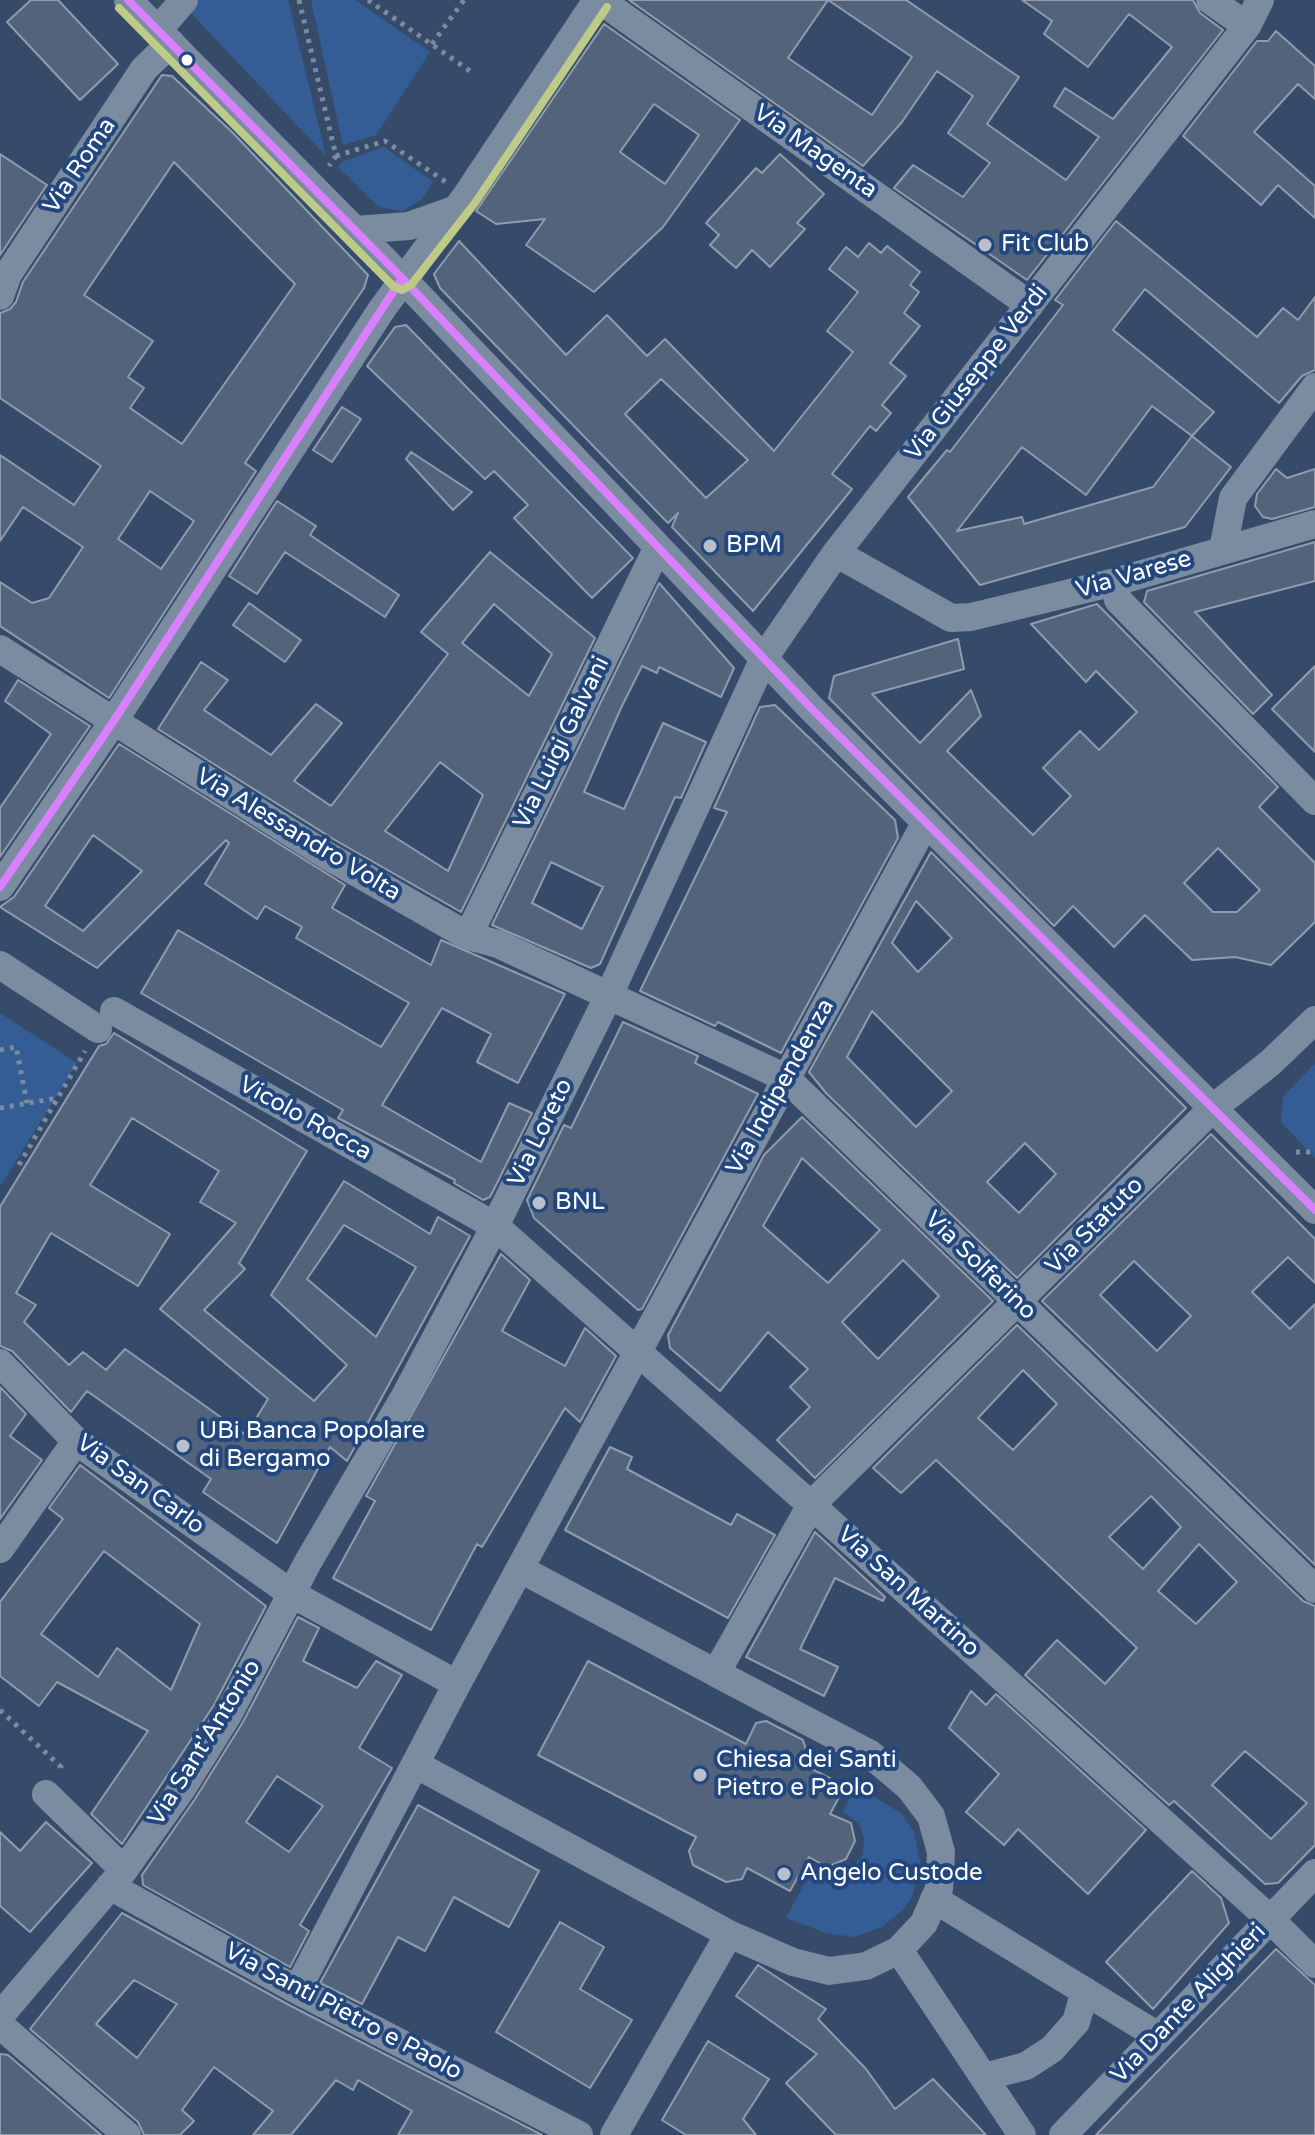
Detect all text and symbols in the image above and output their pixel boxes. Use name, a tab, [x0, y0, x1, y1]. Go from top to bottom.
unlabelled marker	[179, 52, 195, 68]
street label: Via Magenta	[748, 99, 882, 205]
street label: Via Roma	[37, 113, 123, 219]
place label: Fit Club	[1001, 231, 1089, 259]
marker: Fit Club	[976, 236, 994, 254]
street label: Via Giuseppe Verdi	[899, 279, 1055, 467]
place label: BPM	[726, 532, 782, 560]
marker: BPM	[701, 537, 719, 555]
street label: Via Varese	[1073, 545, 1195, 605]
street label: Via Luigi Galvani	[508, 652, 616, 834]
street label: Via Alessandro Volta	[190, 762, 406, 908]
street label: Via Indipendenza	[721, 994, 841, 1180]
street label: Vicolo Rocca	[234, 1071, 376, 1167]
street label: Via Loreto	[503, 1074, 579, 1192]
street label: Via Statuto	[1040, 1171, 1150, 1281]
place label: BNL	[555, 1189, 605, 1217]
marker: BNL	[530, 1194, 548, 1212]
street label: Via Solferino	[918, 1206, 1042, 1326]
place label: UBi Banca Popolare di Bergamo	[199, 1418, 425, 1474]
street label: Via San Carlo	[70, 1429, 210, 1541]
marker: UBi Banca Popolare di Bergamo	[174, 1437, 192, 1455]
street label: Via San Martino	[831, 1521, 985, 1663]
street label: Via Sant'Antonio	[142, 1655, 268, 1831]
place label: Chiesa dei Santi Pietro e Paolo	[716, 1747, 897, 1803]
marker: Chiesa dei Santi Pietro e Paolo	[691, 1766, 709, 1784]
place label: Angelo Custode	[800, 1860, 983, 1888]
marker: Angelo Custode	[775, 1865, 793, 1883]
street label: Via Dante Alighieri	[1105, 1918, 1273, 2090]
street label: Via Santi Pietro e Paolo	[220, 1937, 466, 2087]

